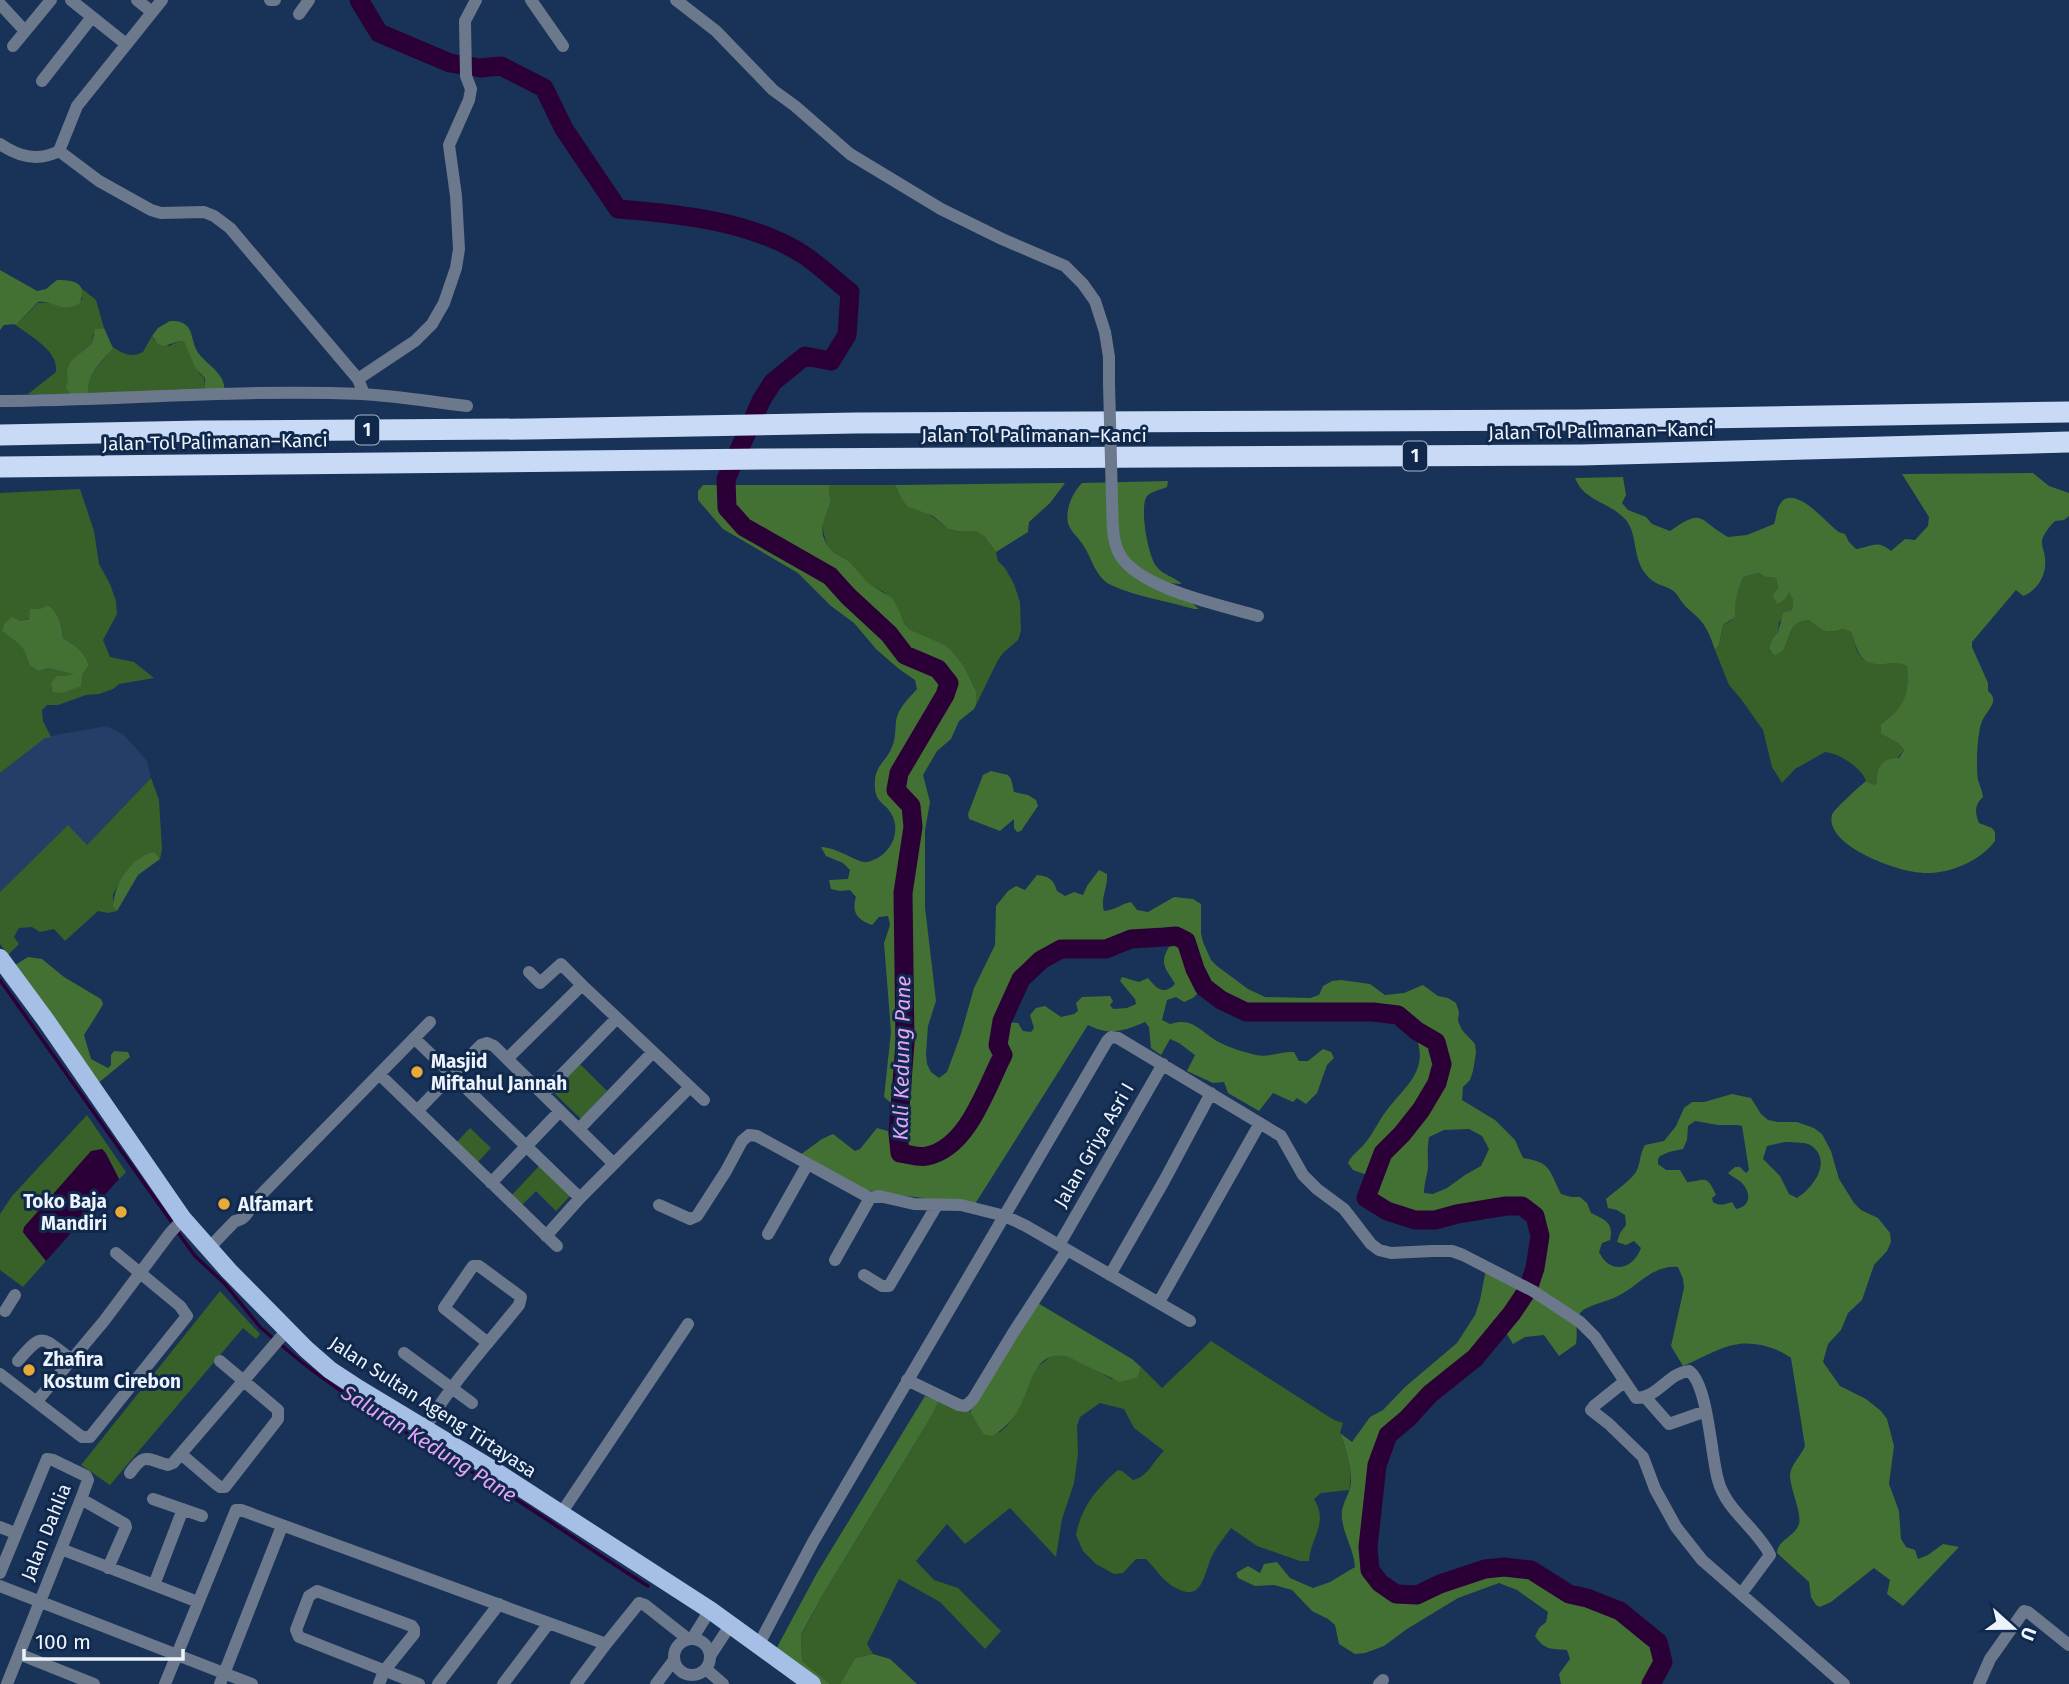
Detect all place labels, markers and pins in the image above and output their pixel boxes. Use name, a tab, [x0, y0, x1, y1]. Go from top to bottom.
place label: Masjid Miftahul Jannah	[431, 1050, 567, 1095]
marker: Masjid Miftahul Jannah	[409, 1064, 425, 1080]
place label: Toko Baja Mandiri	[23, 1190, 107, 1235]
place label: Alfamart	[237, 1193, 314, 1216]
marker: Alfamart	[216, 1196, 232, 1212]
marker: Toko Baja Mandiri	[113, 1204, 129, 1220]
place label: Zhafira Kostum Cirebon	[43, 1348, 181, 1393]
marker: Zhafira Kostum Cirebon	[21, 1362, 37, 1378]

